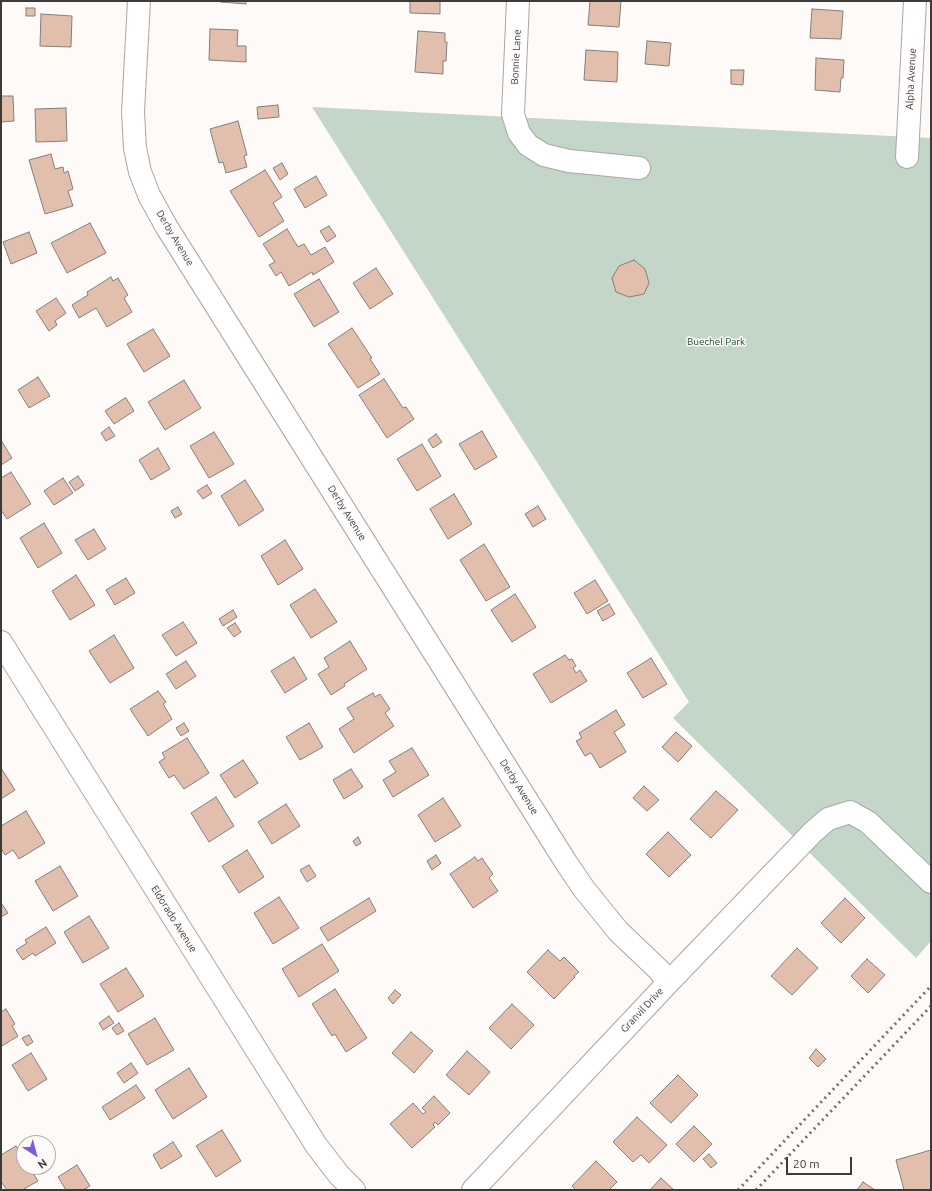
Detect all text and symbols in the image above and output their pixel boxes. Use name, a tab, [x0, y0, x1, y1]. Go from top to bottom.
street label: Bonnie Lane	[509, 29, 523, 85]
street label: Alpha Avenue	[903, 48, 919, 110]
street label: Derby Avenue	[154, 208, 196, 268]
park label: Buechel Park	[687, 336, 745, 348]
street label: Derby Avenue	[325, 483, 369, 543]
street label: Derby Avenue	[497, 757, 541, 817]
street label: Eldorado Avenue	[149, 883, 199, 955]
street label: Granvil Drive	[618, 985, 666, 1035]
north arrow	[16, 1135, 56, 1175]
scale bar	[788, 1149, 854, 1175]
text: N	[36, 1157, 49, 1171]
text: 20 m	[793, 1157, 820, 1170]

